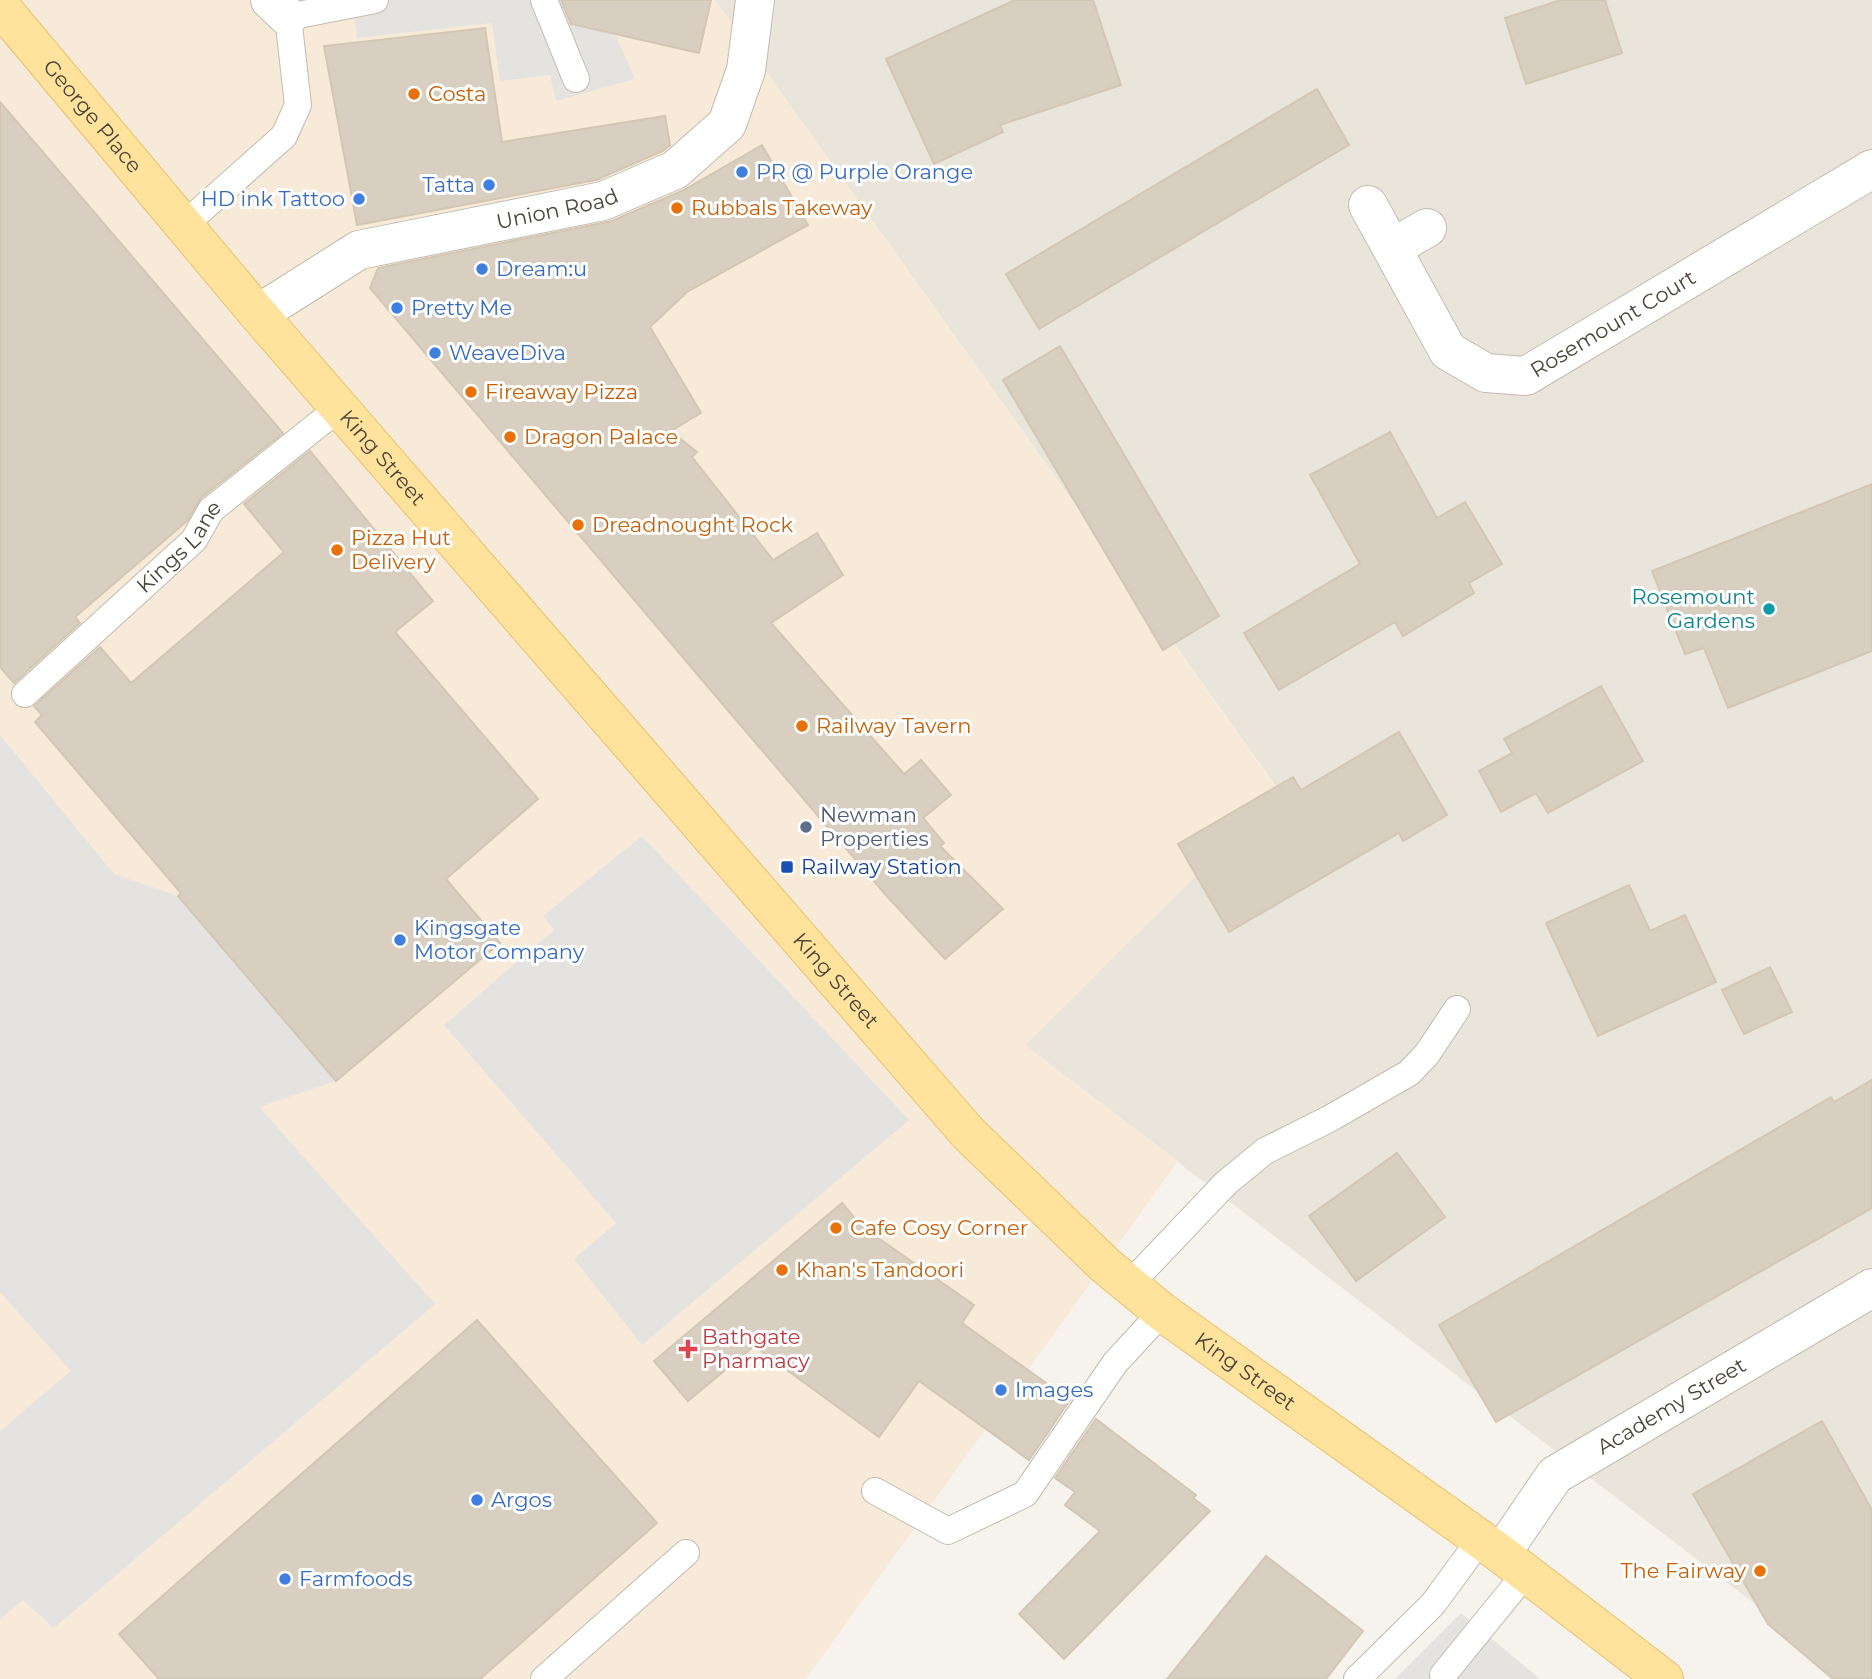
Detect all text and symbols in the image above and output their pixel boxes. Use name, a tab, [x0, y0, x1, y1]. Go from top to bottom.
street label: George Place	[38, 54, 147, 178]
place label: Costa	[428, 81, 486, 106]
marker: Costa	[406, 86, 422, 102]
place label: PR @ Purple Orange	[756, 159, 973, 184]
marker: PR @ Purple Orange	[734, 164, 750, 180]
place label: Tatta	[422, 172, 475, 197]
marker: Tatta	[481, 177, 497, 193]
street label: Union Road	[494, 183, 622, 234]
place label: HD ink Tattoo	[201, 186, 345, 211]
marker: HD ink Tattoo	[351, 191, 367, 207]
place label: Rubbals Takeway	[691, 195, 873, 220]
marker: Rubbals Takeway	[669, 200, 685, 216]
place label: Dream:u	[496, 256, 587, 281]
marker: Dream:u	[474, 261, 490, 277]
street label: Rosemount Court	[1526, 264, 1700, 382]
place label: Pretty Me	[411, 295, 512, 320]
marker: Pretty Me	[389, 300, 405, 316]
place label: WeaveDiva	[449, 340, 566, 365]
marker: WeaveDiva	[427, 345, 443, 361]
place label: Fireaway Pizza	[485, 379, 638, 404]
marker: Fireaway Pizza	[463, 384, 479, 400]
street label: King Street	[335, 405, 431, 510]
place label: Dragon Palace	[524, 424, 678, 449]
marker: Dragon Palace	[502, 429, 518, 445]
street label: Kings Lane	[131, 494, 226, 598]
place label: Dreadnought Rock	[592, 512, 794, 537]
marker: Dreadnought Rock	[570, 517, 586, 533]
place label: Pizza Hut Delivery	[351, 525, 451, 574]
marker: Pizza Hut Delivery	[329, 542, 345, 558]
place label: Rosemount Gardens	[1631, 584, 1755, 633]
marker: Rosemount Gardens	[1761, 601, 1777, 617]
place label: Railway Tavern	[816, 713, 972, 738]
marker: Railway Tavern	[794, 718, 810, 734]
place label: Newman Properties	[820, 802, 929, 851]
marker: Newman Properties	[798, 819, 814, 835]
place label: Railway Station	[801, 854, 962, 879]
marker: Railway Station	[779, 859, 795, 875]
place label: Kingsgate Motor Company	[414, 915, 585, 964]
street label: King Street	[788, 927, 884, 1033]
marker: Kingsgate Motor Company	[392, 932, 408, 948]
place label: Cafe Cosy Corner	[850, 1215, 1028, 1240]
marker: Cafe Cosy Corner	[828, 1220, 844, 1236]
place label: Khan's Tandoori	[796, 1257, 964, 1282]
marker: Khan's Tandoori	[774, 1262, 790, 1278]
place label: Bathgate Pharmacy	[702, 1324, 810, 1373]
street label: King Street	[1190, 1326, 1301, 1415]
marker: Bathgate Pharmacy	[680, 1341, 696, 1357]
street label: Academy Street	[1592, 1352, 1750, 1459]
place label: Images	[1015, 1377, 1093, 1402]
marker: Images	[993, 1382, 1009, 1398]
place label: Argos	[491, 1487, 552, 1512]
marker: Argos	[469, 1492, 485, 1508]
place label: The Fairway	[1621, 1558, 1747, 1583]
marker: The Fairway	[1752, 1563, 1768, 1579]
place label: Farmfoods	[299, 1566, 413, 1591]
marker: Farmfoods	[277, 1571, 293, 1587]

